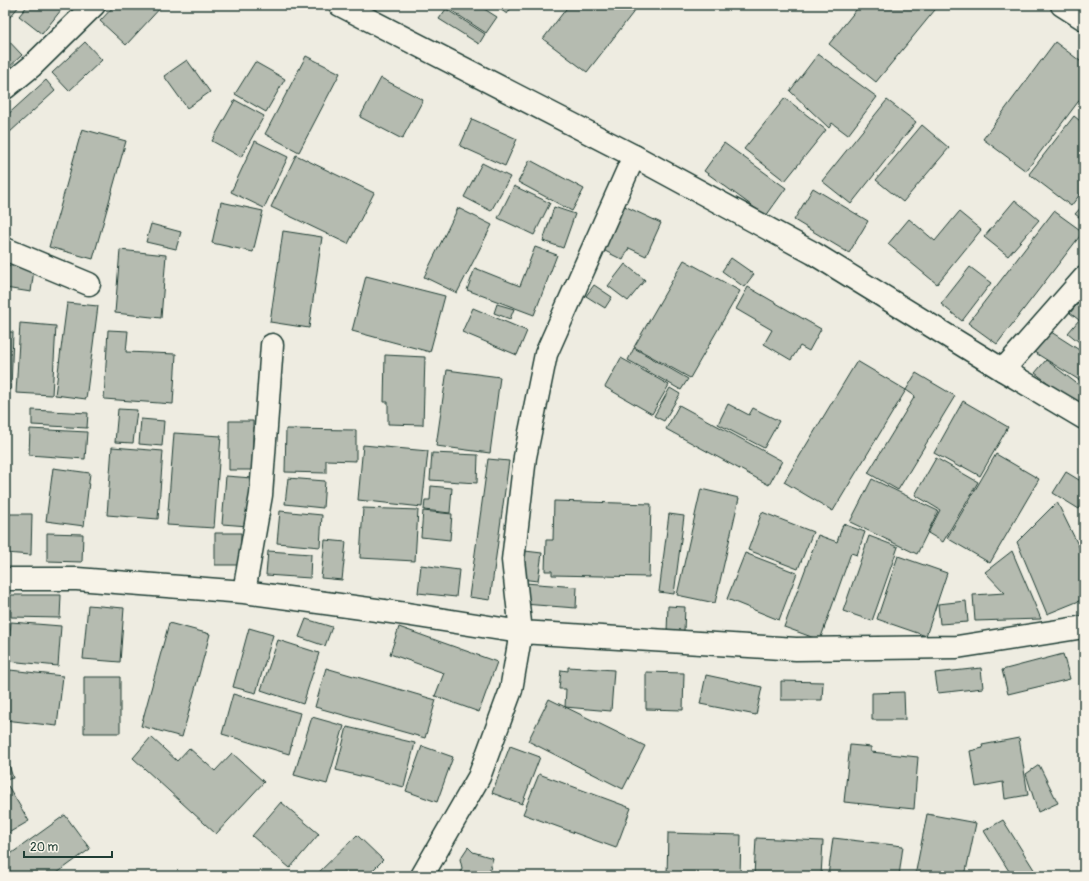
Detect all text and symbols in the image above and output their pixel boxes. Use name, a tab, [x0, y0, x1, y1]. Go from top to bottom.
scale bar	[24, 833, 112, 859]
text: 20 m	[30, 840, 59, 855]

